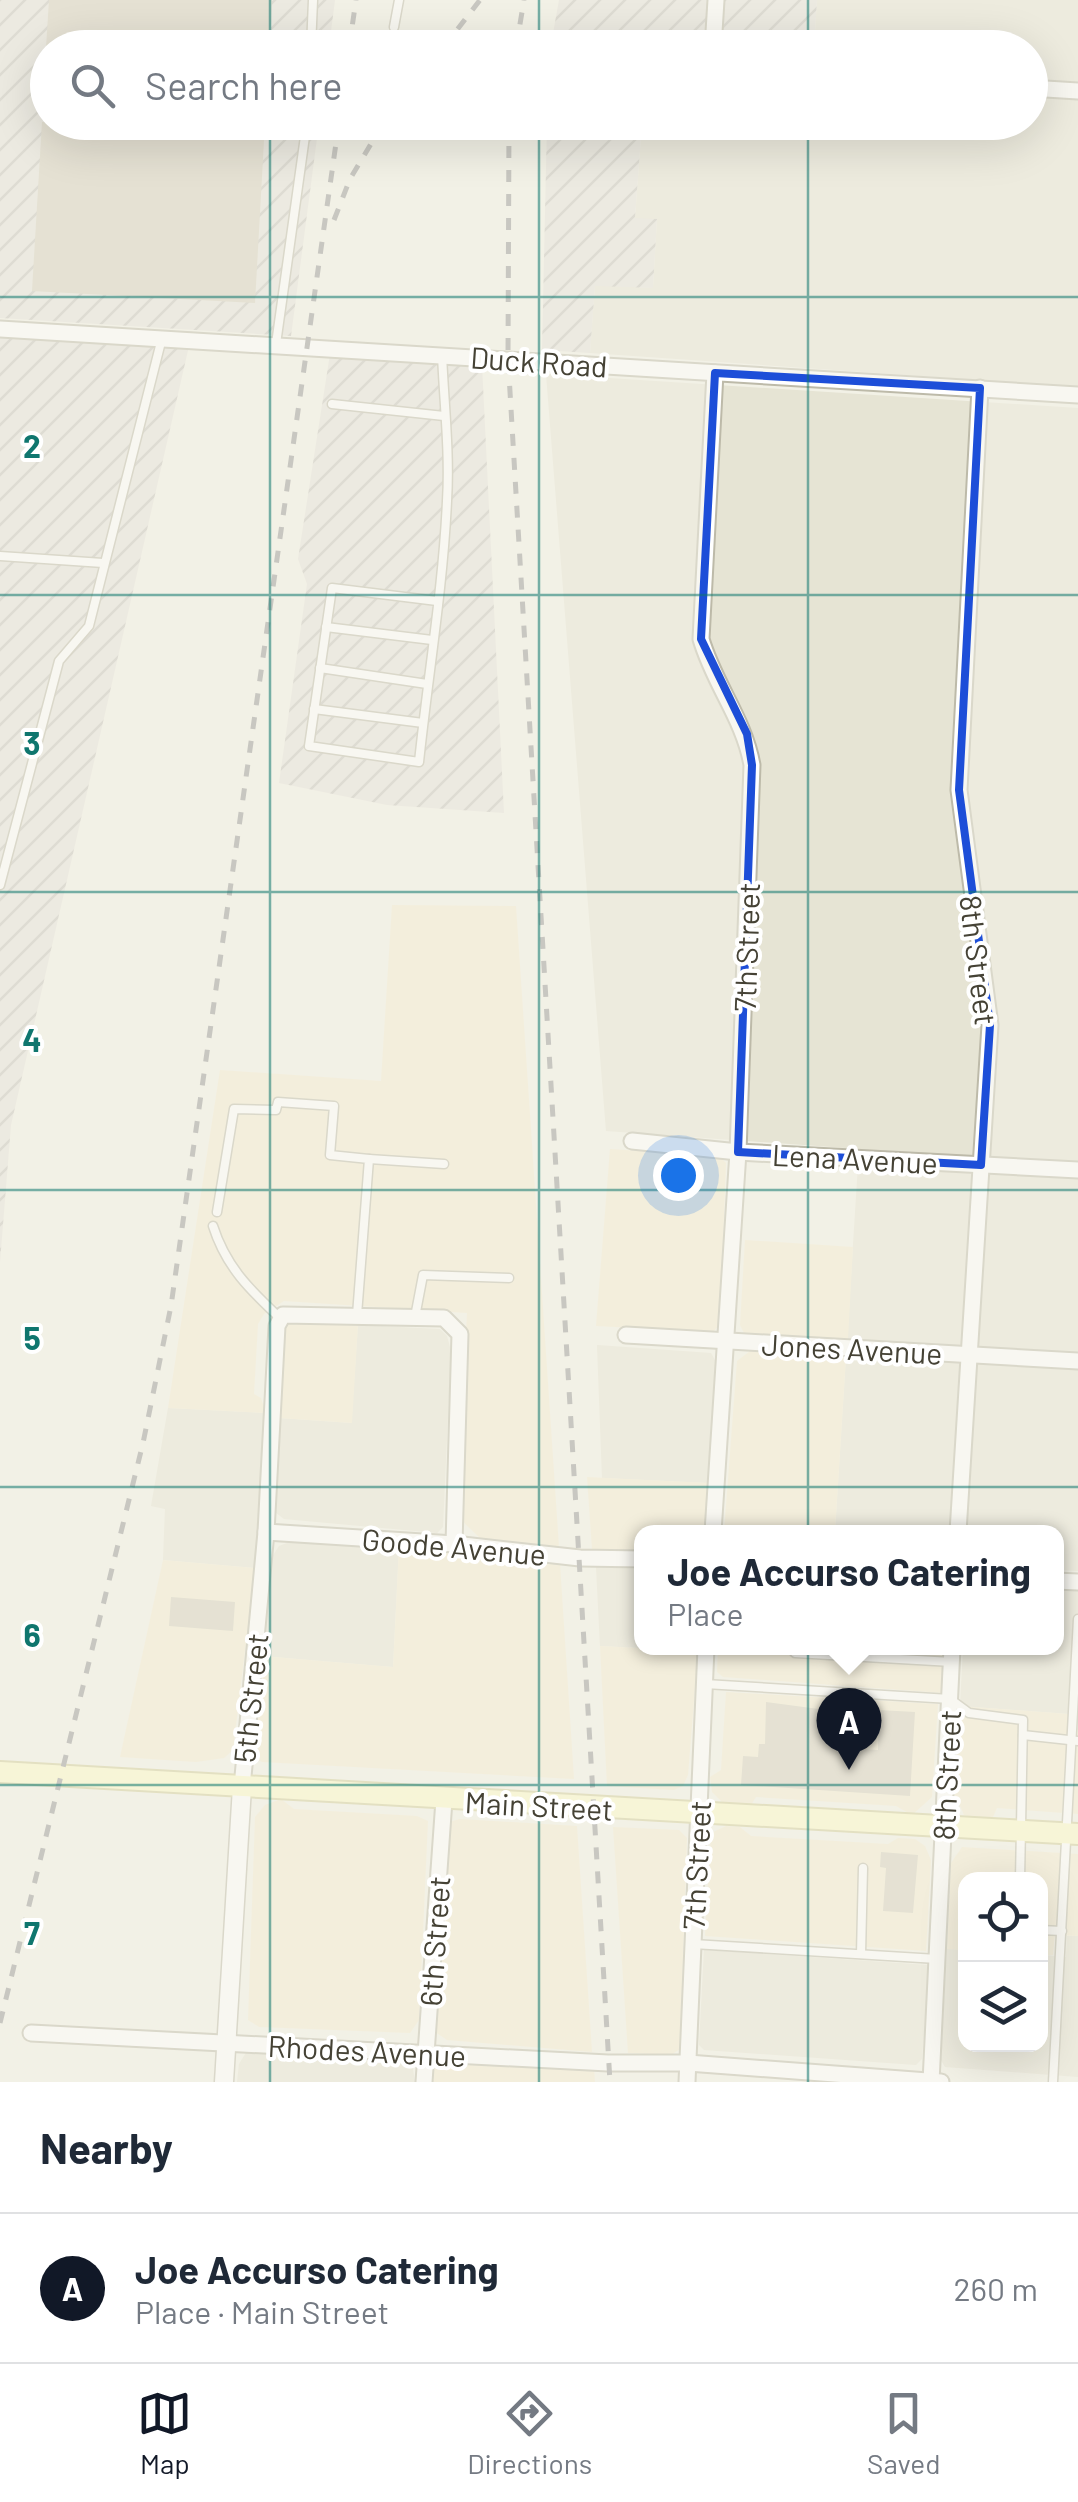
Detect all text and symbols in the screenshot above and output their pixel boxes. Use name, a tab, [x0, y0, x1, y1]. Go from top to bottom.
search box	[30, 30, 1048, 140]
icon: search	[65, 58, 120, 113]
text: Search here	[145, 62, 343, 108]
street label: Duck Road	[469, 338, 609, 384]
text: 2	[23, 426, 41, 464]
text: 3	[23, 723, 41, 761]
street label: 7th Street	[726, 882, 766, 1012]
street label: 8th Street	[953, 893, 1005, 1027]
text: 4	[22, 1020, 42, 1058]
street label: Lena Avenue	[771, 1136, 939, 1180]
your location	[653, 1150, 704, 1201]
text: 5	[23, 1318, 41, 1356]
street label: Jones Avenue	[761, 1325, 943, 1371]
street label: Goode Avenue	[360, 1520, 548, 1572]
popup	[634, 1525, 1064, 1655]
text: Joe Accurso Catering	[667, 1548, 1031, 1594]
text: Place	[667, 1594, 743, 1632]
text: 6	[23, 1615, 41, 1653]
street label: 5th Street	[225, 1631, 275, 1765]
pin: A	[816, 1688, 882, 1770]
street label: 8th Street	[925, 1709, 967, 1841]
street label: Main Street	[464, 1783, 614, 1827]
street label: 7th Street	[675, 1800, 717, 1930]
map controls	[958, 1872, 1048, 2052]
button: locate	[958, 1872, 1048, 1962]
street label: 6th Street	[411, 1875, 457, 2007]
text: 7	[24, 1913, 40, 1951]
button: layers	[958, 1962, 1048, 2052]
street label: Rhodes Avenue	[267, 2027, 467, 2073]
text: Nearby	[40, 2122, 173, 2172]
text: Joe Accurso Catering	[135, 2246, 499, 2292]
text: A	[62, 2269, 83, 2307]
text: 260 m	[953, 2269, 1038, 2307]
text: Place · Main Street	[135, 2292, 389, 2330]
tab: Map	[137, 2386, 192, 2480]
tab: Directions	[467, 2386, 592, 2480]
tab: Saved	[867, 2386, 941, 2480]

